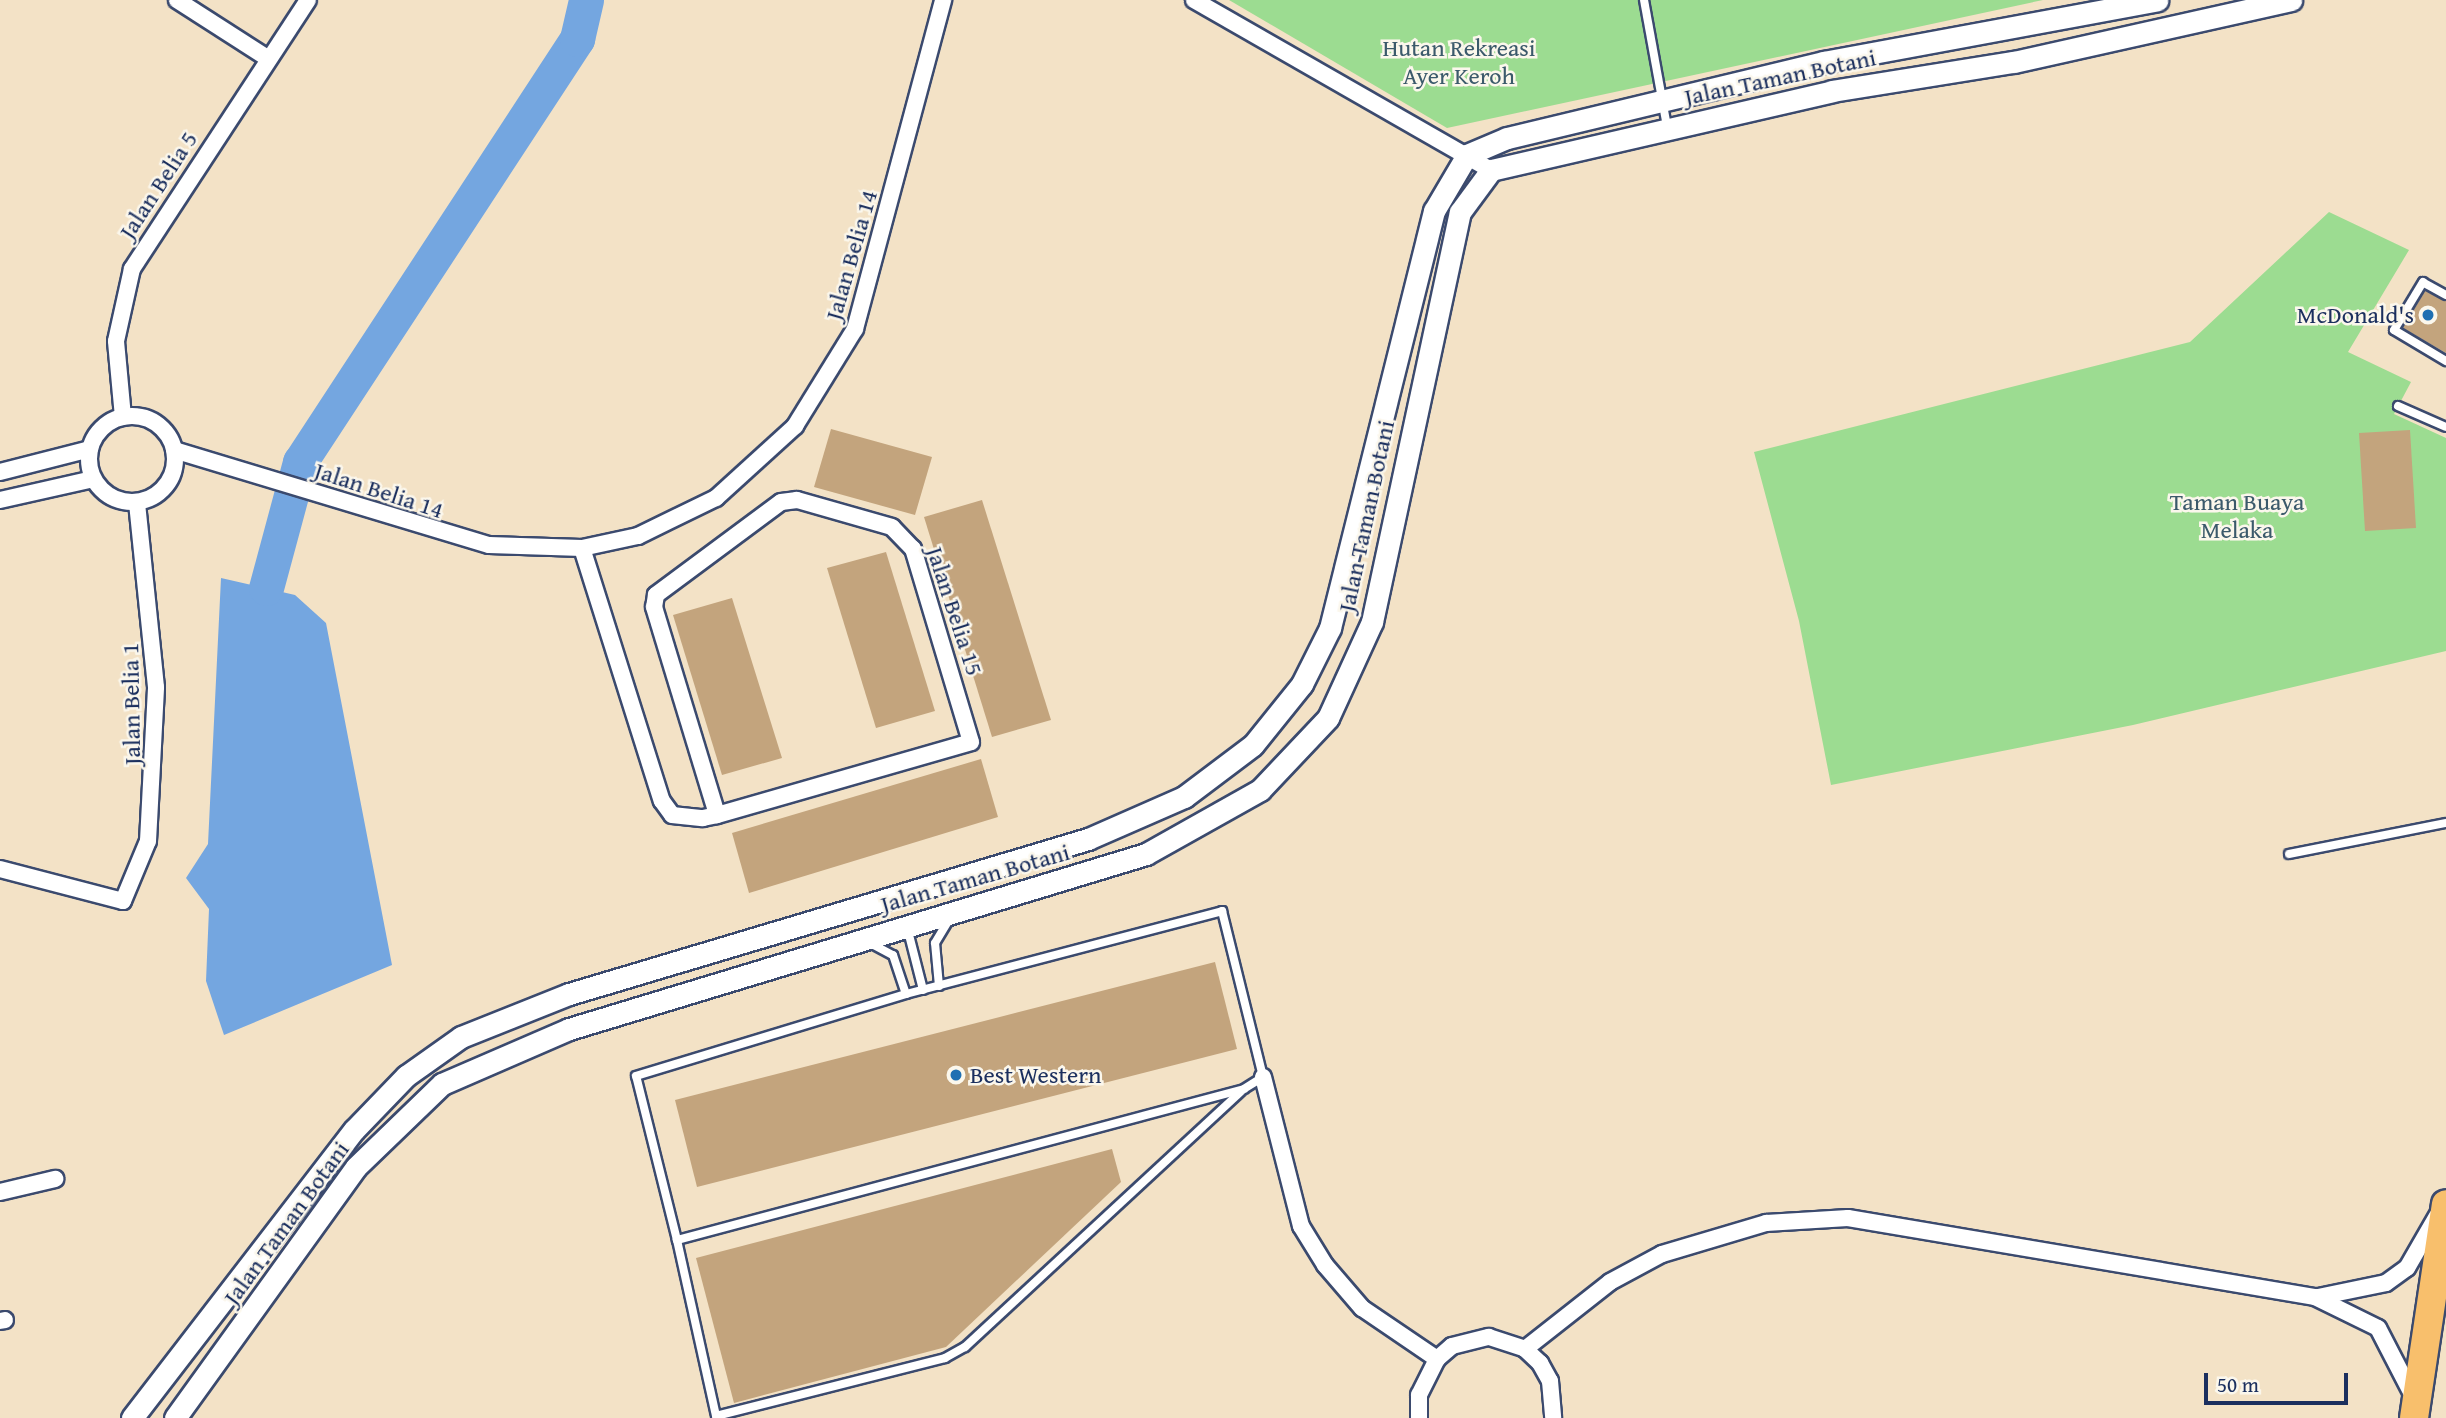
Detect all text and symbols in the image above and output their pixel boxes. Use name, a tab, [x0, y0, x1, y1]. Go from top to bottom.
park label: Hutan Rekreasi Ayer Keroh	[1382, 34, 1536, 90]
street label: Jalan Taman Botani	[1682, 43, 1878, 111]
street label: Jalan Belia 5	[113, 126, 203, 244]
street label: Jalan Belia 14	[819, 187, 883, 323]
place label: McDonald's	[2297, 301, 2414, 329]
marker: McDonald's	[2420, 307, 2436, 323]
street label: Jalan Taman Botani	[1332, 418, 1400, 614]
street label: Jalan Belia 14	[311, 456, 447, 524]
park label: Taman Buaya Melaka	[2170, 488, 2304, 544]
street label: Jalan Belia 15	[921, 543, 989, 679]
street label: Jalan Belia 1	[116, 643, 146, 765]
street label: Jalan Taman Botani	[877, 837, 1073, 919]
place label: Best Western	[970, 1061, 1102, 1089]
marker: Best Western	[948, 1067, 964, 1083]
street label: Jalan Taman Botani	[217, 1136, 355, 1310]
scale bar	[2208, 1358, 2352, 1402]
text: 50 m	[2217, 1369, 2259, 1400]

